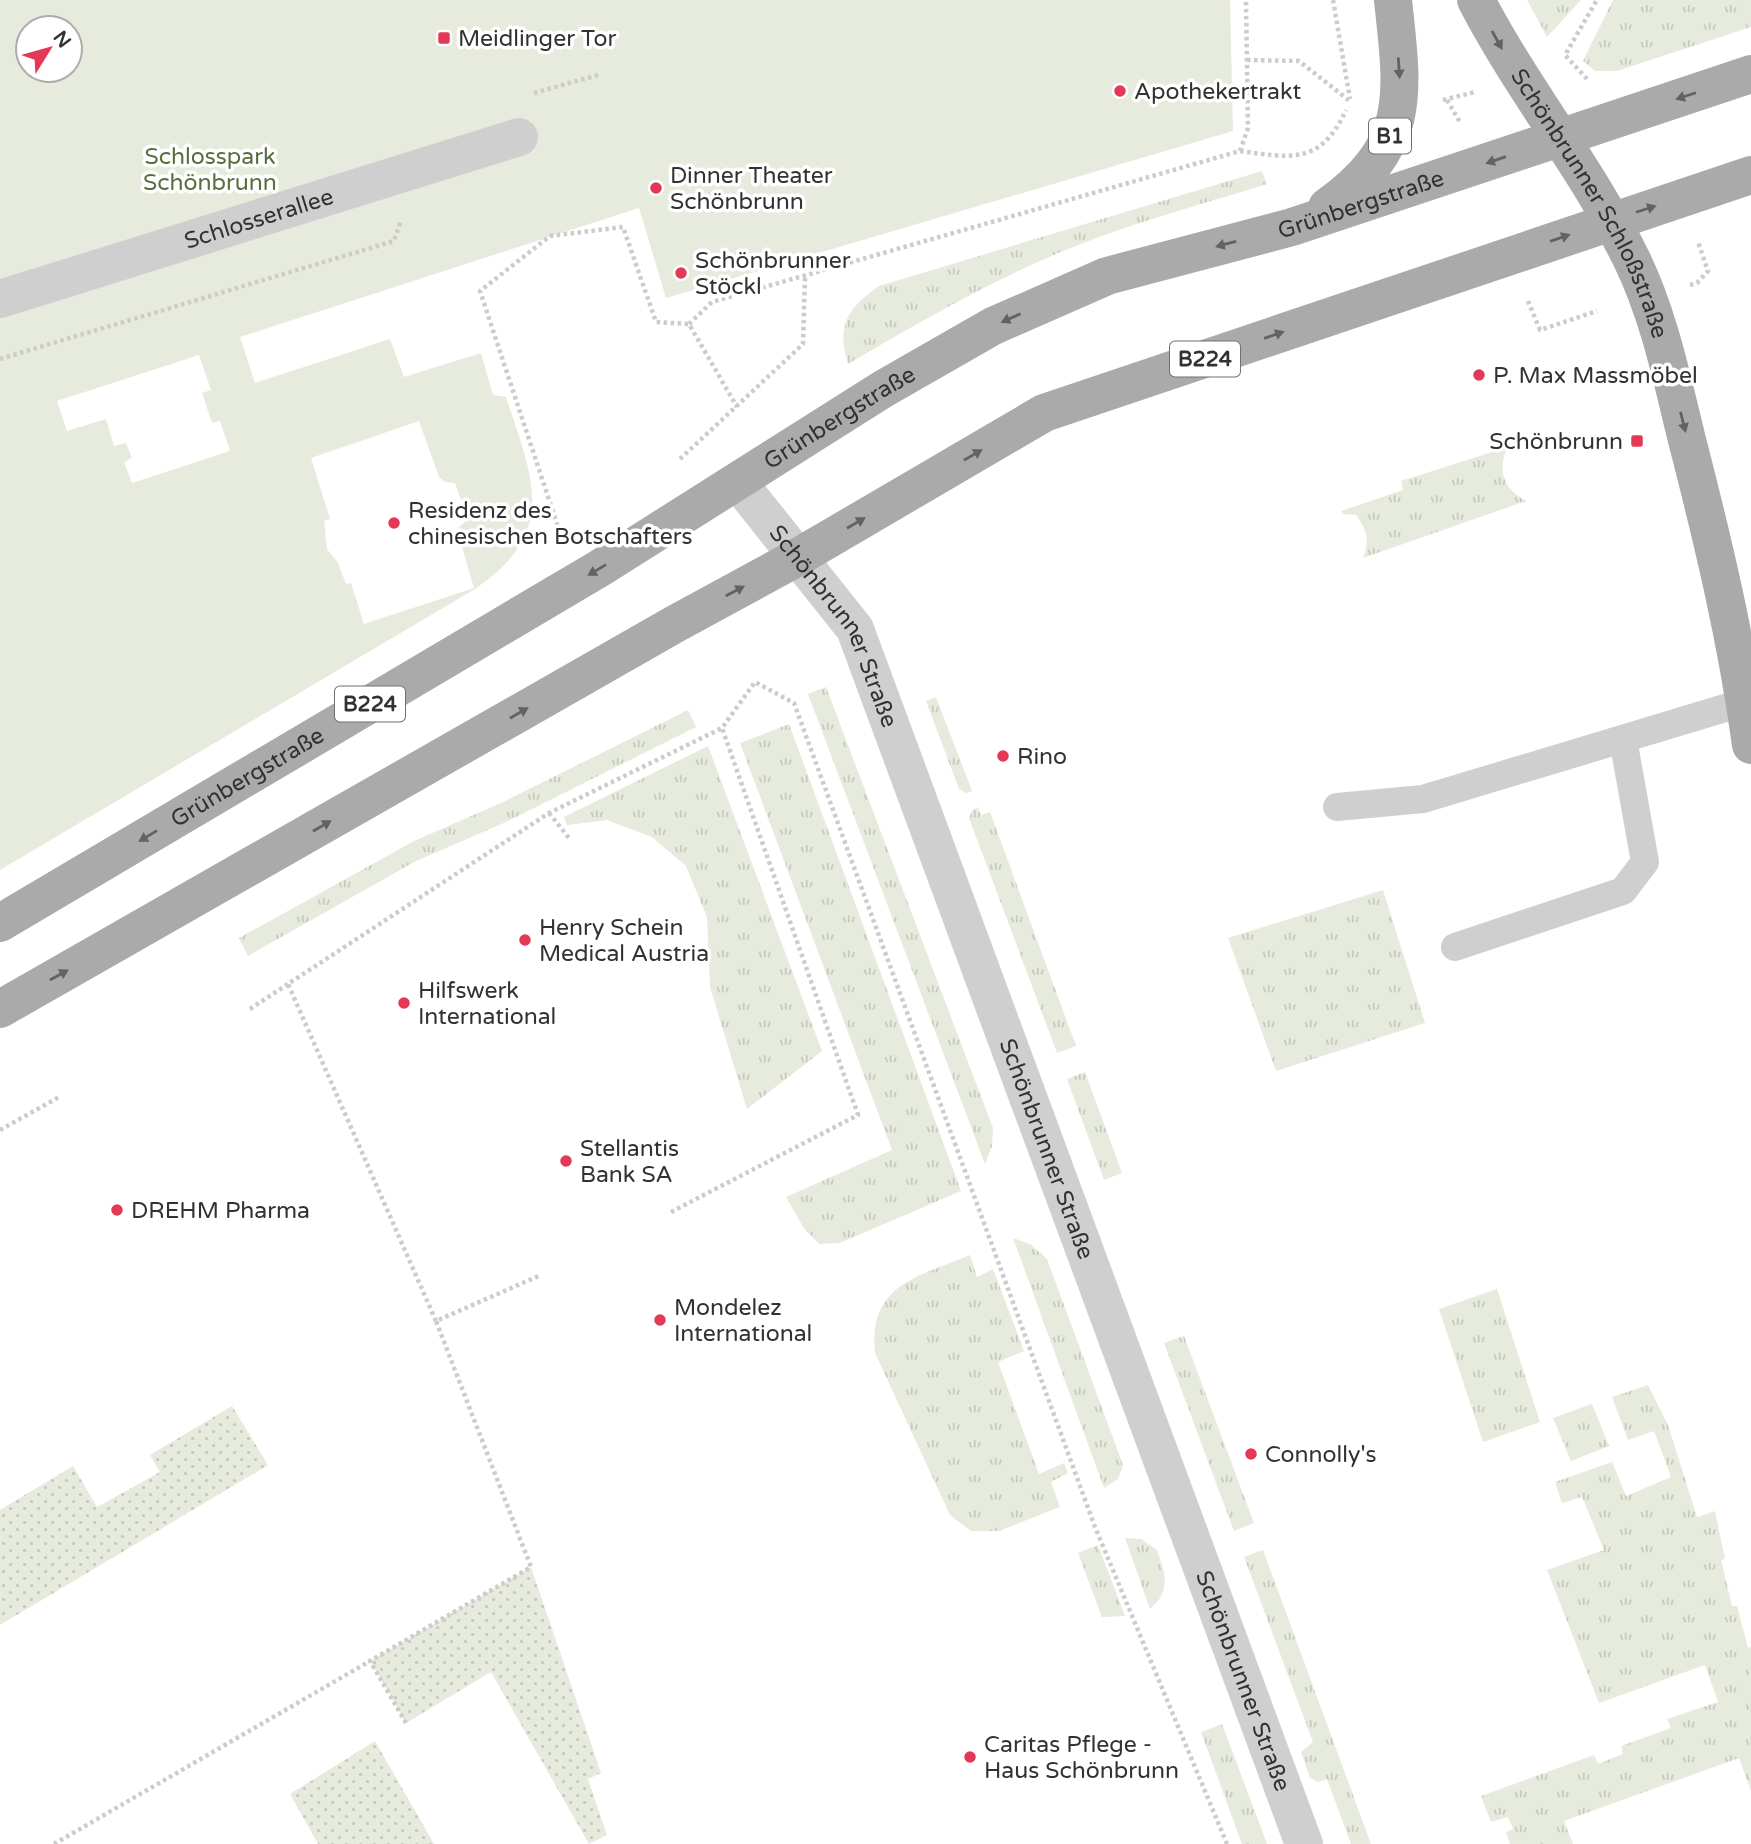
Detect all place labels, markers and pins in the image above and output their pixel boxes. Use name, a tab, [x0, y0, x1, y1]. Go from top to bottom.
place label: Meidlinger Tor	[458, 25, 616, 53]
marker: Meidlinger Tor	[436, 30, 452, 46]
place label: Apothekertrakt	[1134, 78, 1301, 106]
marker: Apothekertrakt	[1112, 83, 1128, 99]
place label: Dinner Theater Schönbrunn	[670, 162, 833, 216]
marker: Dinner Theater Schönbrunn	[648, 180, 664, 196]
place label: Schönbrunner Stöckl	[695, 247, 851, 301]
marker: Schönbrunner Stöckl	[673, 265, 689, 281]
place label: P. Max Massmöbel	[1493, 362, 1698, 390]
marker: P. Max Massmöbel	[1471, 367, 1487, 383]
place label: Schönbrunn	[1489, 428, 1623, 456]
marker: Schönbrunn	[1629, 433, 1645, 449]
place label: Residenz des chinesischen Botschafters	[408, 497, 693, 551]
marker: Residenz des chinesischen Botschafters	[386, 515, 402, 531]
place label: Rino	[1017, 743, 1067, 771]
marker: Rino	[995, 748, 1011, 764]
place label: Henry Schein Medical Austria	[539, 914, 709, 968]
marker: Henry Schein Medical Austria	[517, 932, 533, 948]
place label: Hilfswerk International	[418, 977, 556, 1031]
marker: Hilfswerk International	[396, 995, 412, 1011]
place label: Stellantis Bank SA	[580, 1135, 679, 1189]
marker: Stellantis Bank SA	[558, 1153, 574, 1169]
place label: DREHM Pharma	[131, 1197, 310, 1225]
marker: DREHM Pharma	[109, 1202, 125, 1218]
place label: Mondelez International	[674, 1294, 812, 1348]
marker: Mondelez International	[652, 1312, 668, 1328]
place label: Connolly's	[1265, 1441, 1377, 1469]
marker: Connolly's	[1243, 1446, 1259, 1462]
place label: Caritas Pflege - Haus Schönbrunn	[984, 1731, 1179, 1785]
marker: Caritas Pflege - Haus Schönbrunn	[962, 1749, 978, 1765]

